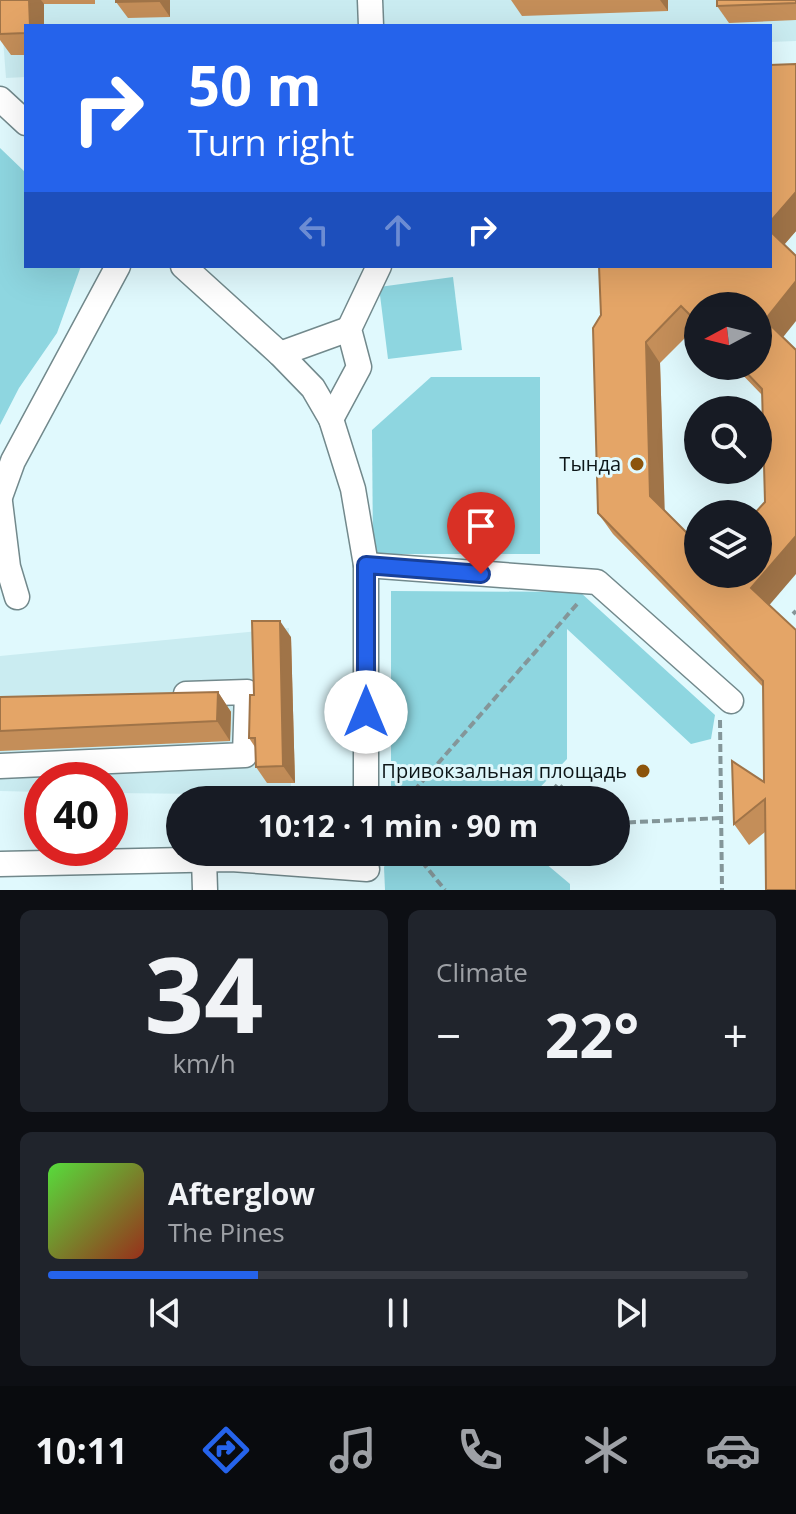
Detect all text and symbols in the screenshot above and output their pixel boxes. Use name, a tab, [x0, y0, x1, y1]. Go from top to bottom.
text: 50 m	[188, 46, 322, 122]
icon: right	[56, 56, 160, 160]
text: Turn right	[188, 118, 354, 167]
icon: left	[292, 208, 336, 252]
icon: ahead	[376, 208, 420, 252]
icon: right	[460, 208, 504, 252]
north arrow	[684, 292, 772, 380]
map controls	[684, 292, 772, 588]
button: search	[684, 396, 772, 484]
place label: Тында	[559, 450, 621, 477]
marker: Тында	[628, 455, 646, 473]
pin	[447, 492, 515, 574]
button: layers	[684, 500, 772, 588]
icon: arrive	[459, 504, 503, 548]
position arrow	[324, 670, 408, 754]
place label: Привокзальная площадь	[381, 757, 627, 784]
speed limit sign: 40	[24, 762, 128, 866]
marker: Привокзальная площадь	[634, 762, 652, 780]
text: 10:12 · 1 min · 90 m	[258, 805, 538, 846]
text: 34	[145, 922, 263, 1063]
text: Climate	[436, 954, 528, 990]
text: 22°	[545, 994, 639, 1076]
text: −	[436, 1005, 461, 1065]
text: +	[723, 1005, 748, 1065]
text: km/h	[172, 1045, 236, 1081]
text: Afterglow	[168, 1173, 315, 1214]
text: The Pines	[168, 1214, 285, 1250]
icon: previous	[143, 1291, 187, 1335]
icon: pause	[376, 1291, 420, 1335]
icon: next	[609, 1291, 653, 1335]
icon: directions	[198, 1422, 254, 1478]
icon: music	[325, 1422, 381, 1478]
icon: phone	[452, 1422, 508, 1478]
icon: climate	[578, 1422, 634, 1478]
icon: car	[705, 1422, 761, 1478]
text: 10:11	[35, 1426, 128, 1475]

